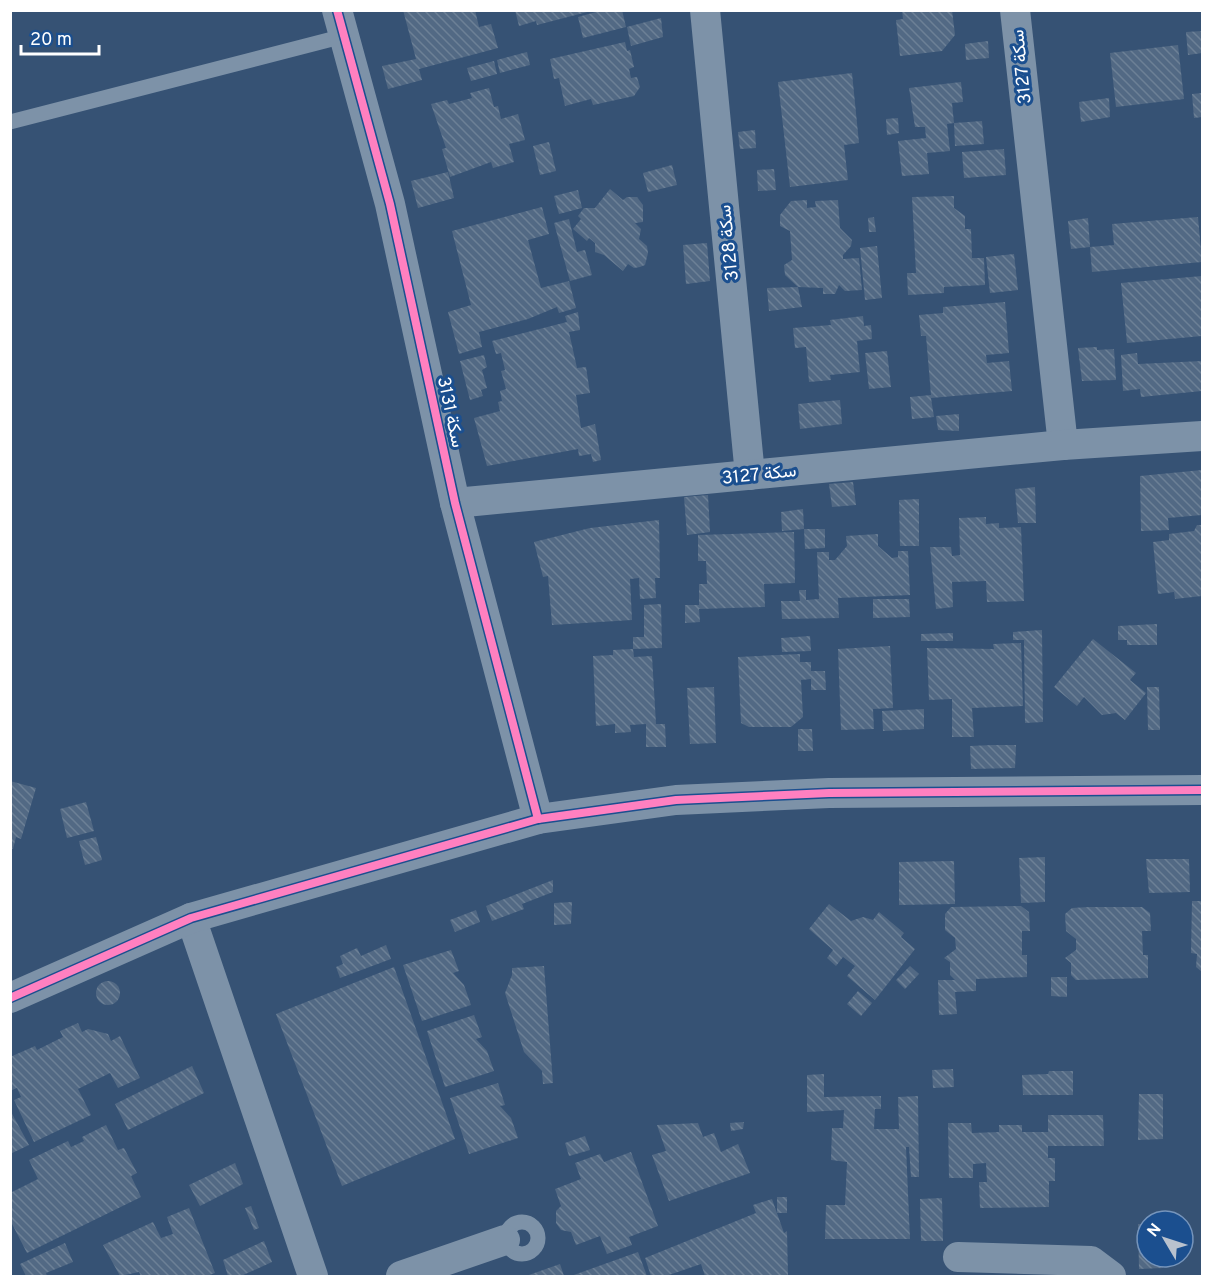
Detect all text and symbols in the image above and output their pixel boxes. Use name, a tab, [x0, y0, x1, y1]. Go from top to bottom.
scale bar	[21, 18, 99, 56]
street label: سكة 3127	[1007, 28, 1038, 105]
text: 20 m	[30, 29, 72, 52]
street label: سكة 3128	[714, 204, 745, 282]
street label: سكة 3131	[431, 375, 468, 450]
street label: سكة 3127	[721, 460, 798, 491]
north arrow	[1135, 1209, 1195, 1269]
text: N	[1144, 1220, 1166, 1242]

